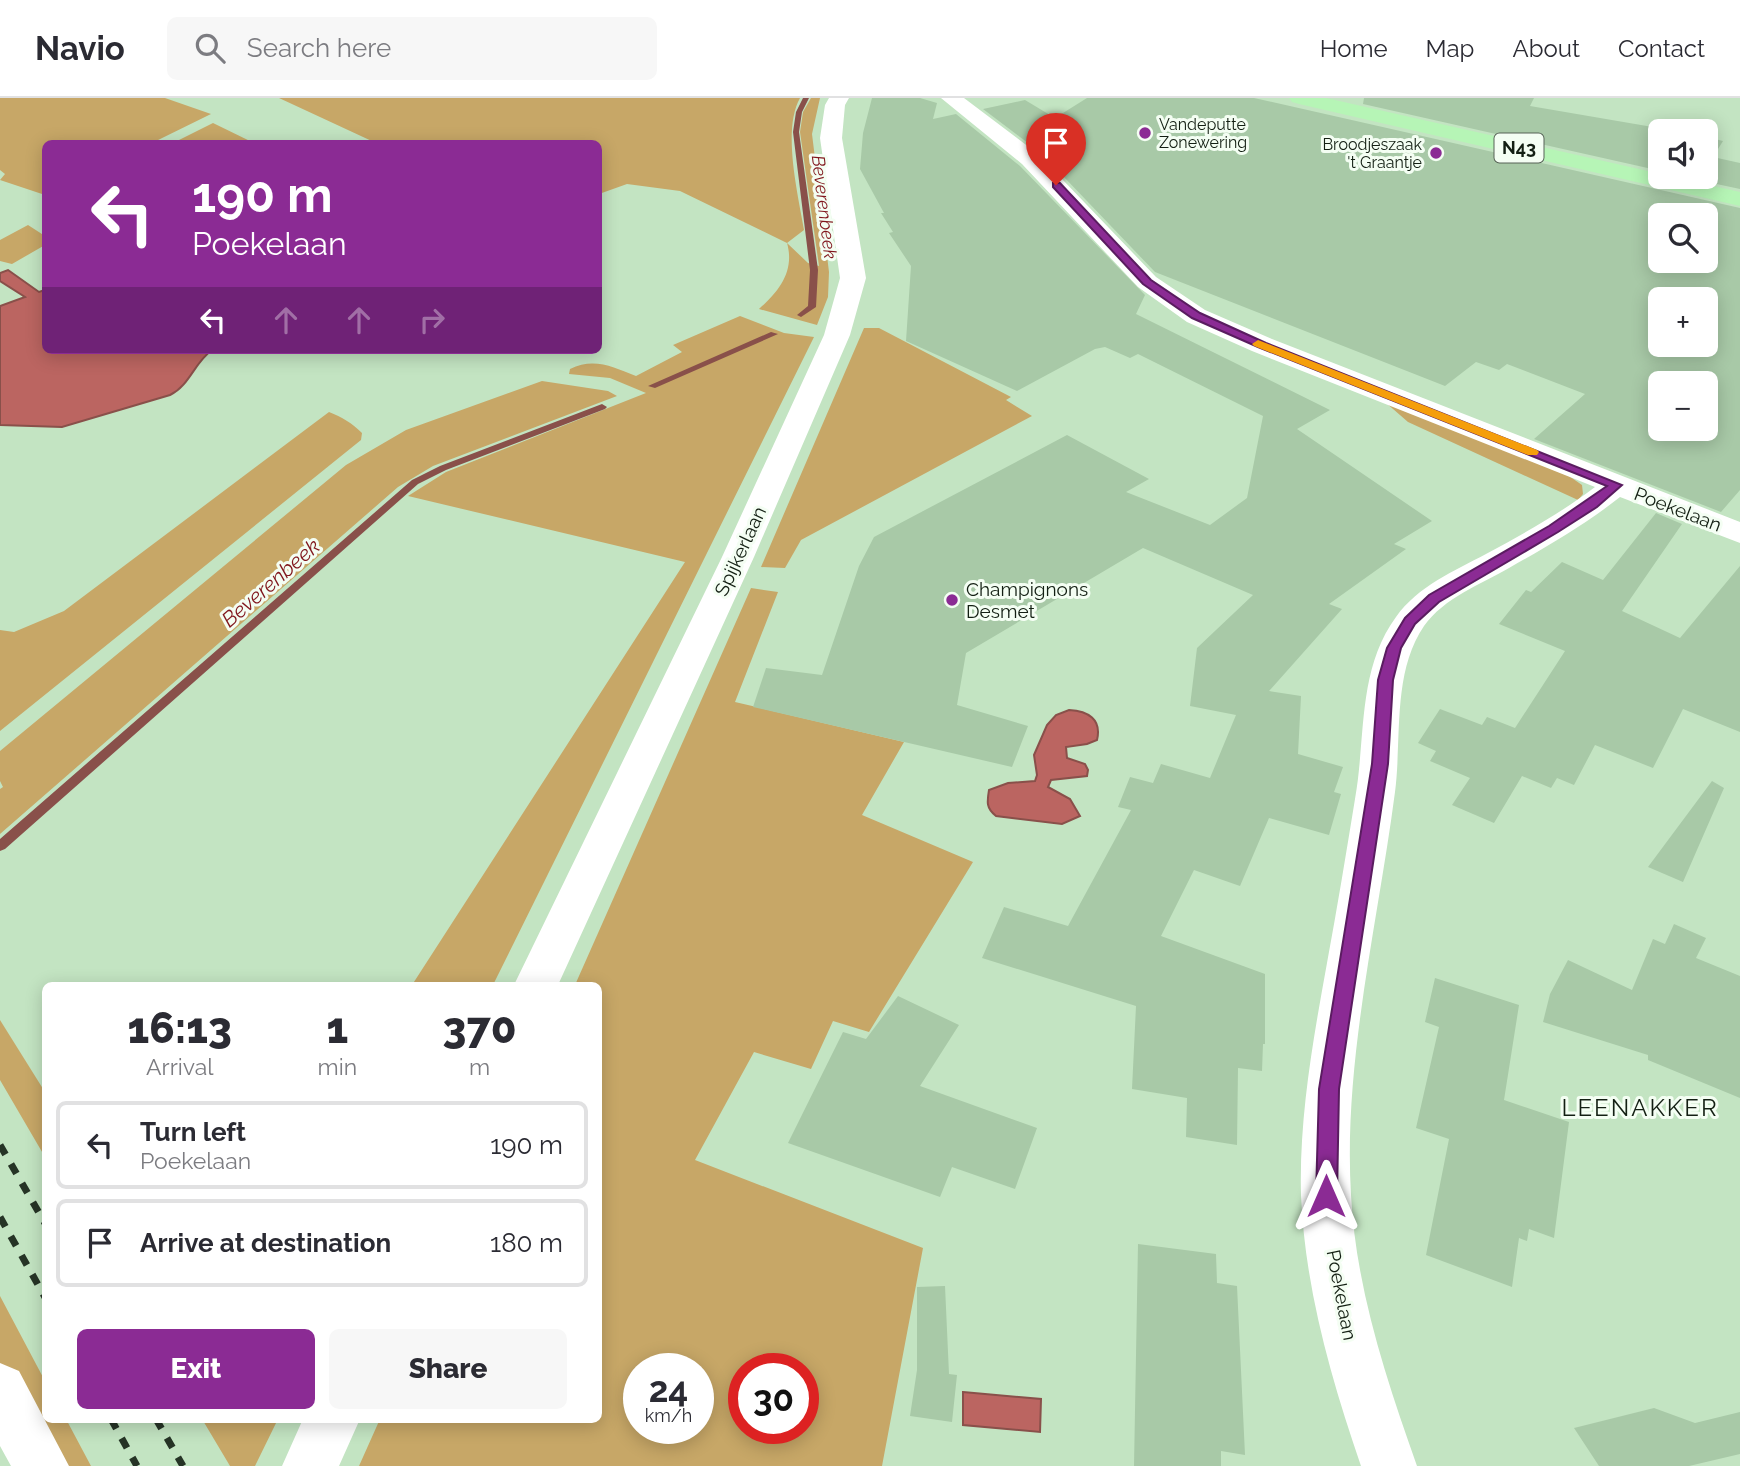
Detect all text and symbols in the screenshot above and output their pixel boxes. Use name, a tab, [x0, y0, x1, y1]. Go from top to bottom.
search box	[167, 17, 657, 80]
text: Navio	[35, 29, 125, 68]
icon: search	[191, 29, 229, 67]
text: Search here	[247, 33, 391, 63]
text: Home	[1320, 34, 1388, 63]
text: Map	[1426, 34, 1474, 63]
text: About	[1512, 34, 1580, 63]
text: Contact	[1618, 34, 1705, 63]
pin	[1026, 113, 1086, 185]
place label: Vandeputte Zonewering	[1159, 115, 1247, 152]
map controls	[1648, 119, 1718, 441]
button: sound	[1648, 119, 1718, 189]
icon: arrive	[1037, 124, 1075, 162]
marker: Vandeputte Zonewering	[1137, 125, 1153, 141]
road number: N43	[1494, 134, 1544, 162]
place label: Broodjeszaak 't Graantje	[1322, 135, 1423, 172]
marker: Broodjeszaak 't Graantje	[1428, 145, 1444, 161]
water label: Beverenbeek	[808, 154, 841, 260]
text: 190 m	[192, 166, 333, 223]
icon: left	[77, 168, 168, 259]
button: search	[1648, 203, 1718, 273]
text: Poekelaan	[192, 225, 347, 262]
button: +	[1648, 287, 1718, 357]
icon: left	[194, 301, 232, 339]
icon: ahead	[267, 301, 305, 339]
icon: ahead	[340, 301, 378, 339]
icon: right	[413, 301, 451, 339]
button: −	[1648, 371, 1718, 441]
street label: Poekelaan	[1631, 482, 1725, 536]
street label: Spijkerlaan	[710, 503, 770, 599]
water label: Beverenbeek	[216, 533, 325, 632]
place label: Champignons Desmet	[966, 578, 1088, 622]
marker: Champignons Desmet	[944, 592, 960, 608]
text: 16:13	[128, 1004, 232, 1053]
text: 1	[326, 1004, 348, 1053]
text: 370	[443, 1004, 516, 1053]
text: Arrival	[146, 1053, 213, 1080]
text: min	[318, 1053, 357, 1080]
text: m	[469, 1053, 490, 1080]
district label: LEENAKKER	[1561, 1093, 1719, 1122]
text: Turn left	[140, 1117, 246, 1147]
icon: left	[81, 1126, 119, 1164]
text: 190 m	[490, 1130, 563, 1160]
text: Poekelaan	[140, 1147, 251, 1174]
position arrow	[1289, 1159, 1363, 1233]
icon: arrive	[81, 1224, 119, 1262]
text: Arrive at destination	[140, 1228, 391, 1258]
text: 180 m	[490, 1228, 563, 1258]
street label: Poekelaan	[1322, 1248, 1362, 1342]
button: Exit	[77, 1329, 315, 1409]
button: Share	[329, 1329, 567, 1409]
speed limit sign: 30	[728, 1353, 819, 1444]
text: 24	[649, 1369, 688, 1410]
text: km/h	[645, 1405, 692, 1426]

